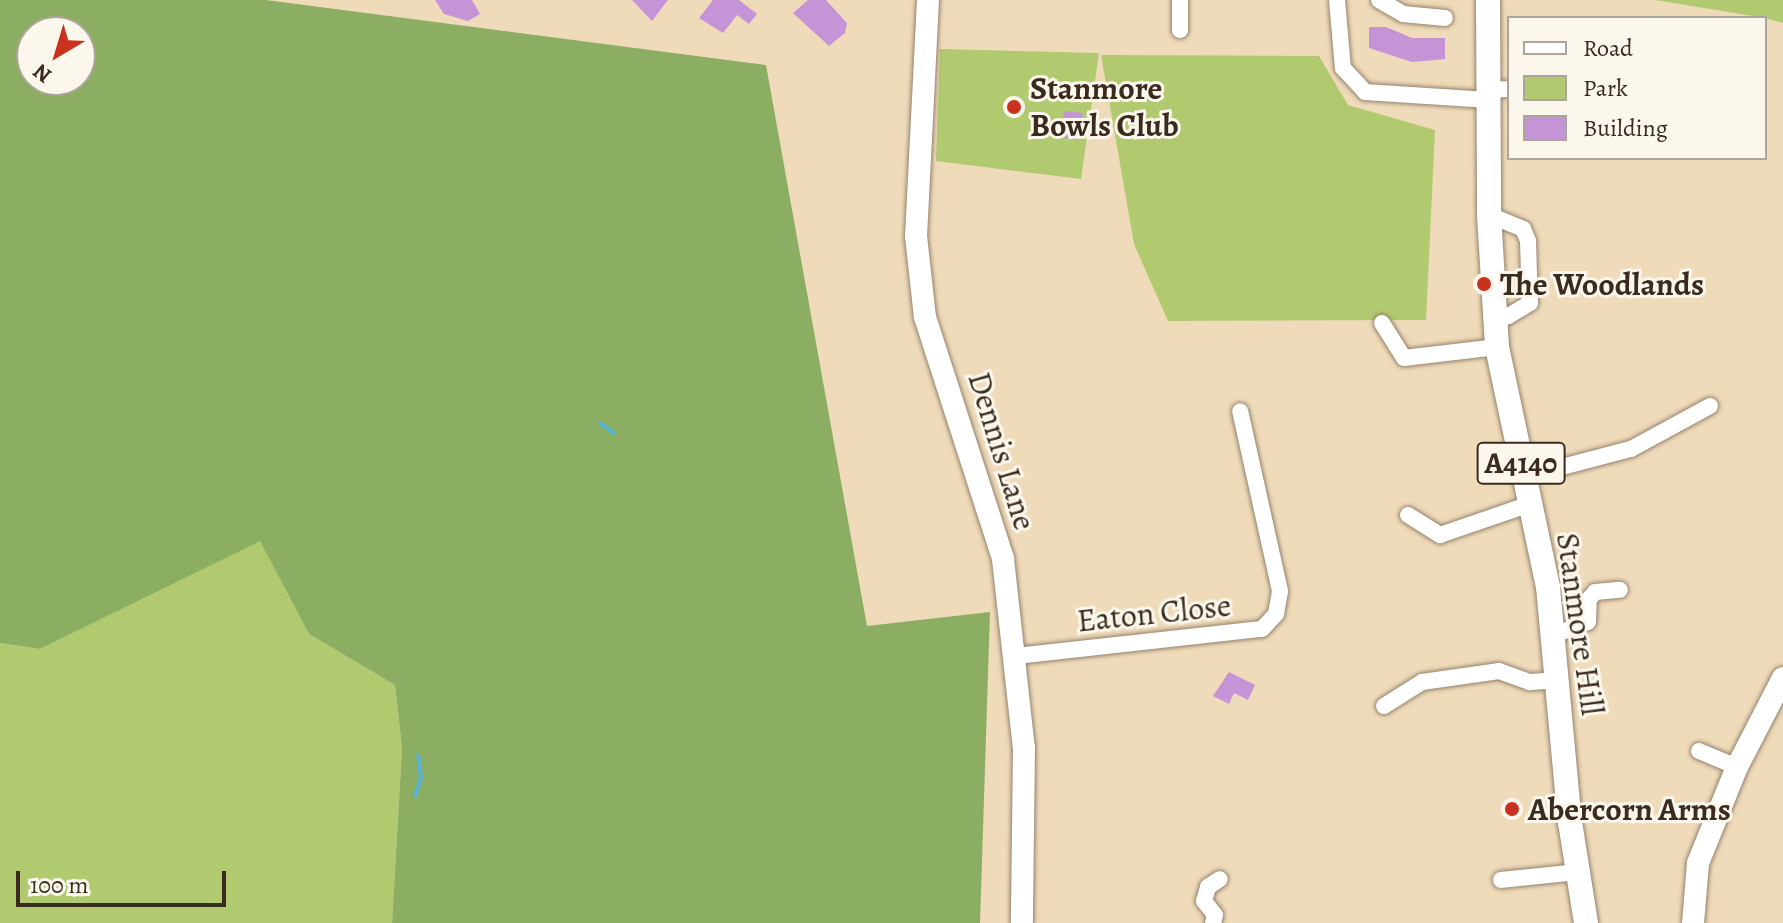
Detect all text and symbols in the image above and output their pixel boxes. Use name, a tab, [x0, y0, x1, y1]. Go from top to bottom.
north arrow	[16, 16, 96, 96]
legend	[1507, 16, 1767, 160]
text: Road	[1583, 32, 1633, 64]
text: N	[27, 57, 58, 90]
place label: Stanmore Bowls Club	[1030, 70, 1179, 145]
text: Park	[1583, 72, 1628, 104]
marker: Stanmore Bowls Club	[1005, 98, 1023, 116]
text: Building	[1583, 112, 1668, 144]
place label: The Woodlands	[1500, 265, 1704, 303]
marker: The Woodlands	[1475, 275, 1493, 293]
street label: Dennis Lane	[960, 367, 1044, 535]
road number: A4140	[1475, 437, 1567, 489]
street label: Stanmore Hill	[1548, 530, 1612, 718]
street label: Eaton Close	[1075, 586, 1233, 640]
place label: Abercorn Arms	[1528, 790, 1731, 828]
marker: Abercorn Arms	[1503, 800, 1521, 818]
scale bar	[20, 855, 230, 905]
text: 100 m	[30, 869, 89, 901]

